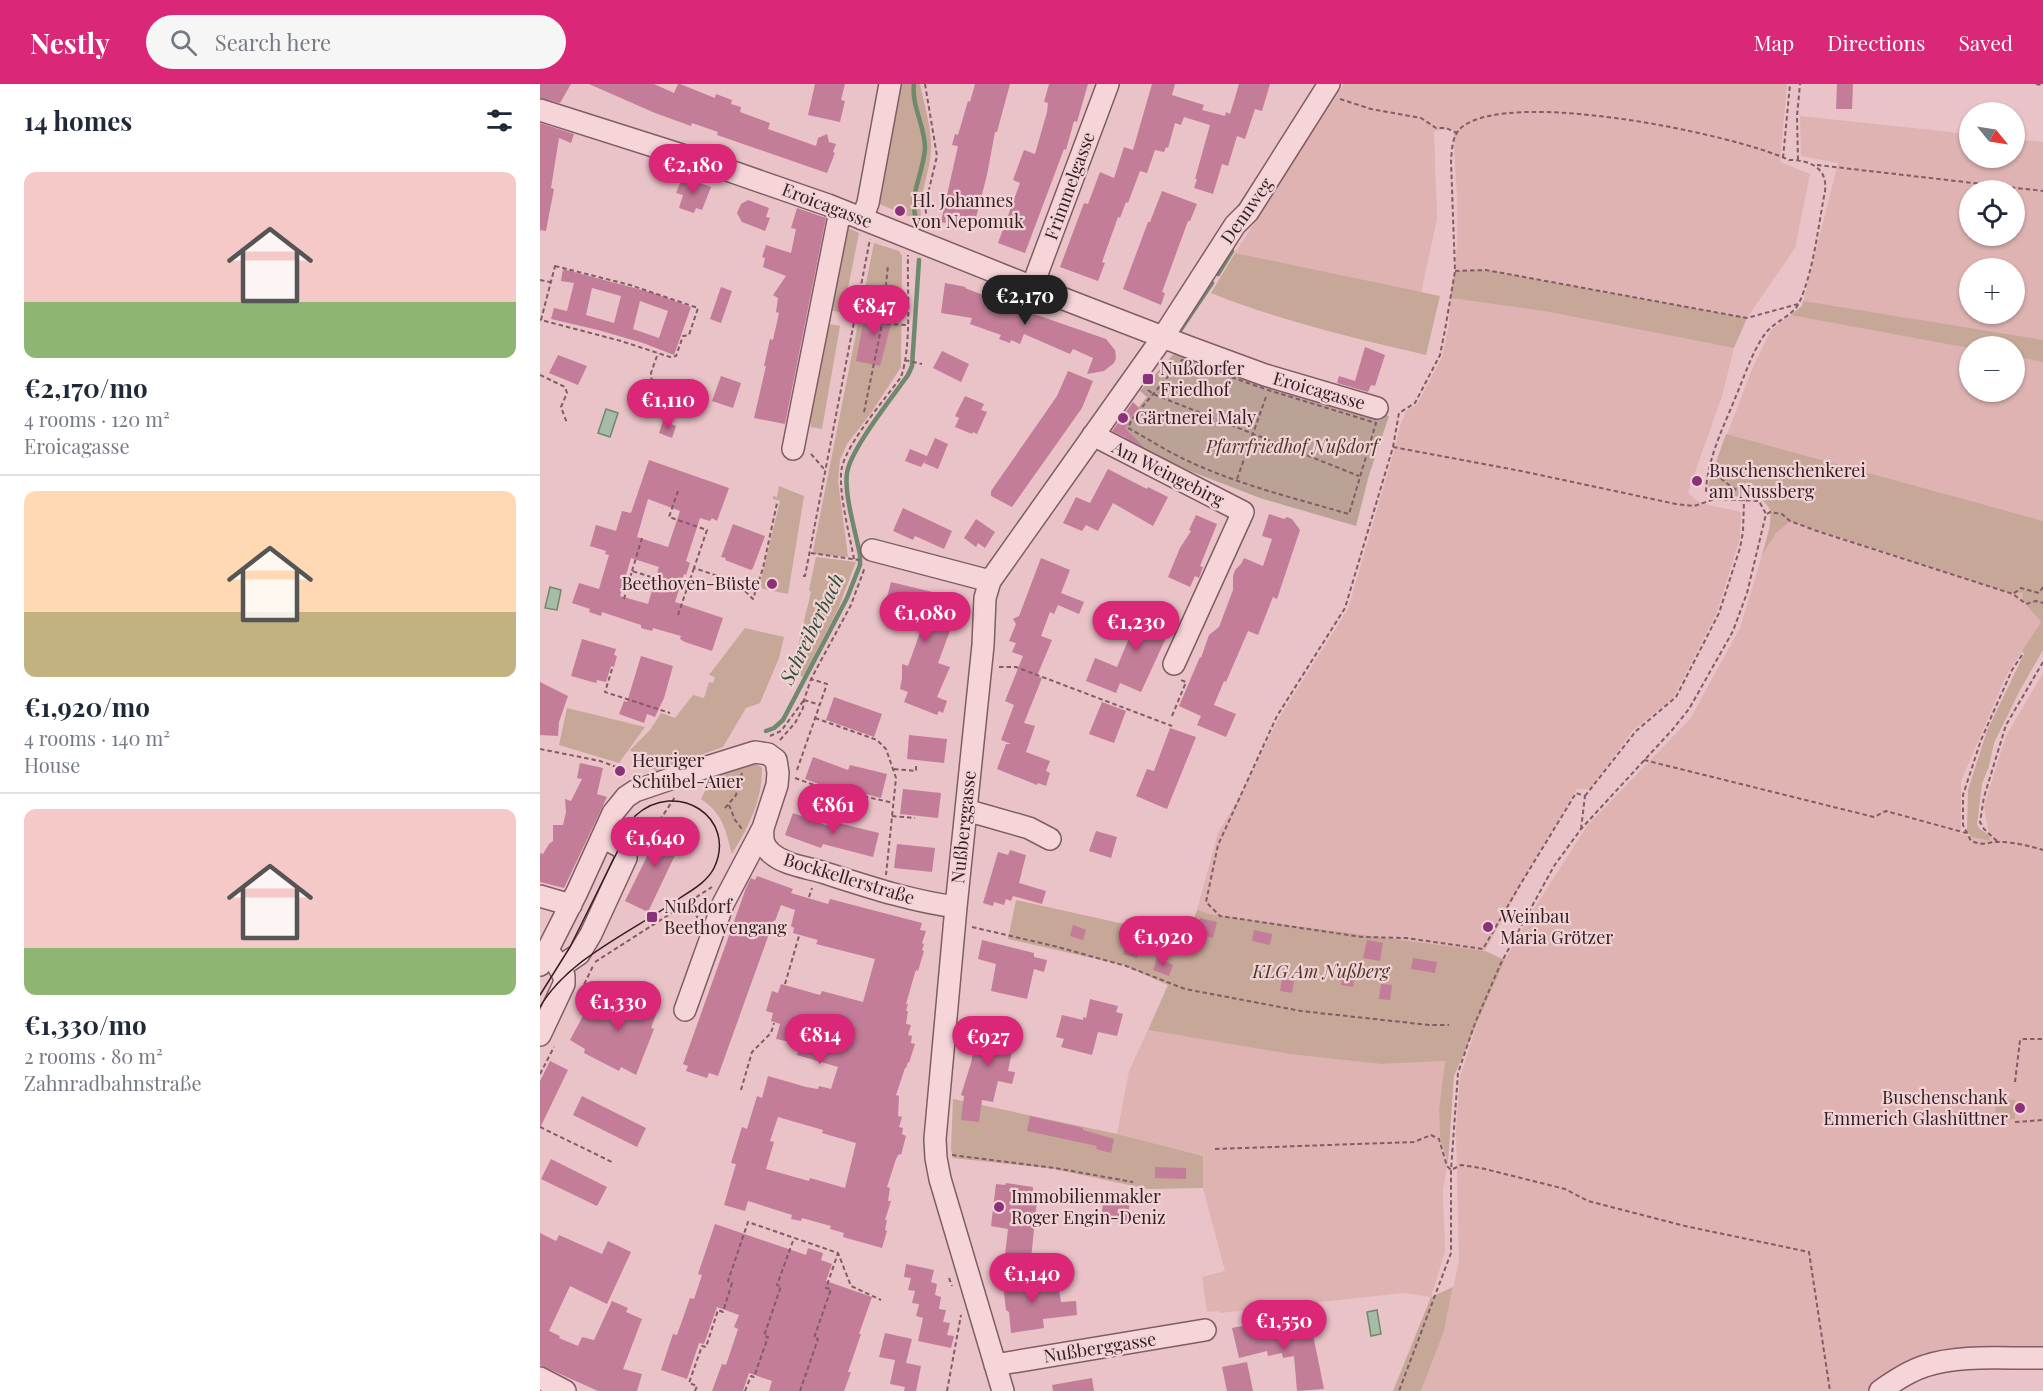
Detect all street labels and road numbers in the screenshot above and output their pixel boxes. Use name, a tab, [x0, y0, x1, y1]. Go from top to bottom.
street label: Frimmelgasse	[1038, 128, 1100, 243]
street label: Dennweg	[1215, 172, 1278, 248]
street label: Eroicagasse	[779, 177, 876, 233]
street label: Eroicagasse	[1270, 365, 1368, 415]
street label: Am Weingebirg	[1108, 434, 1229, 512]
street label: Nußberggasse	[945, 769, 981, 885]
street label: Bockkellerstraße	[781, 847, 918, 909]
street label: Nußberggasse	[1042, 1326, 1158, 1368]

